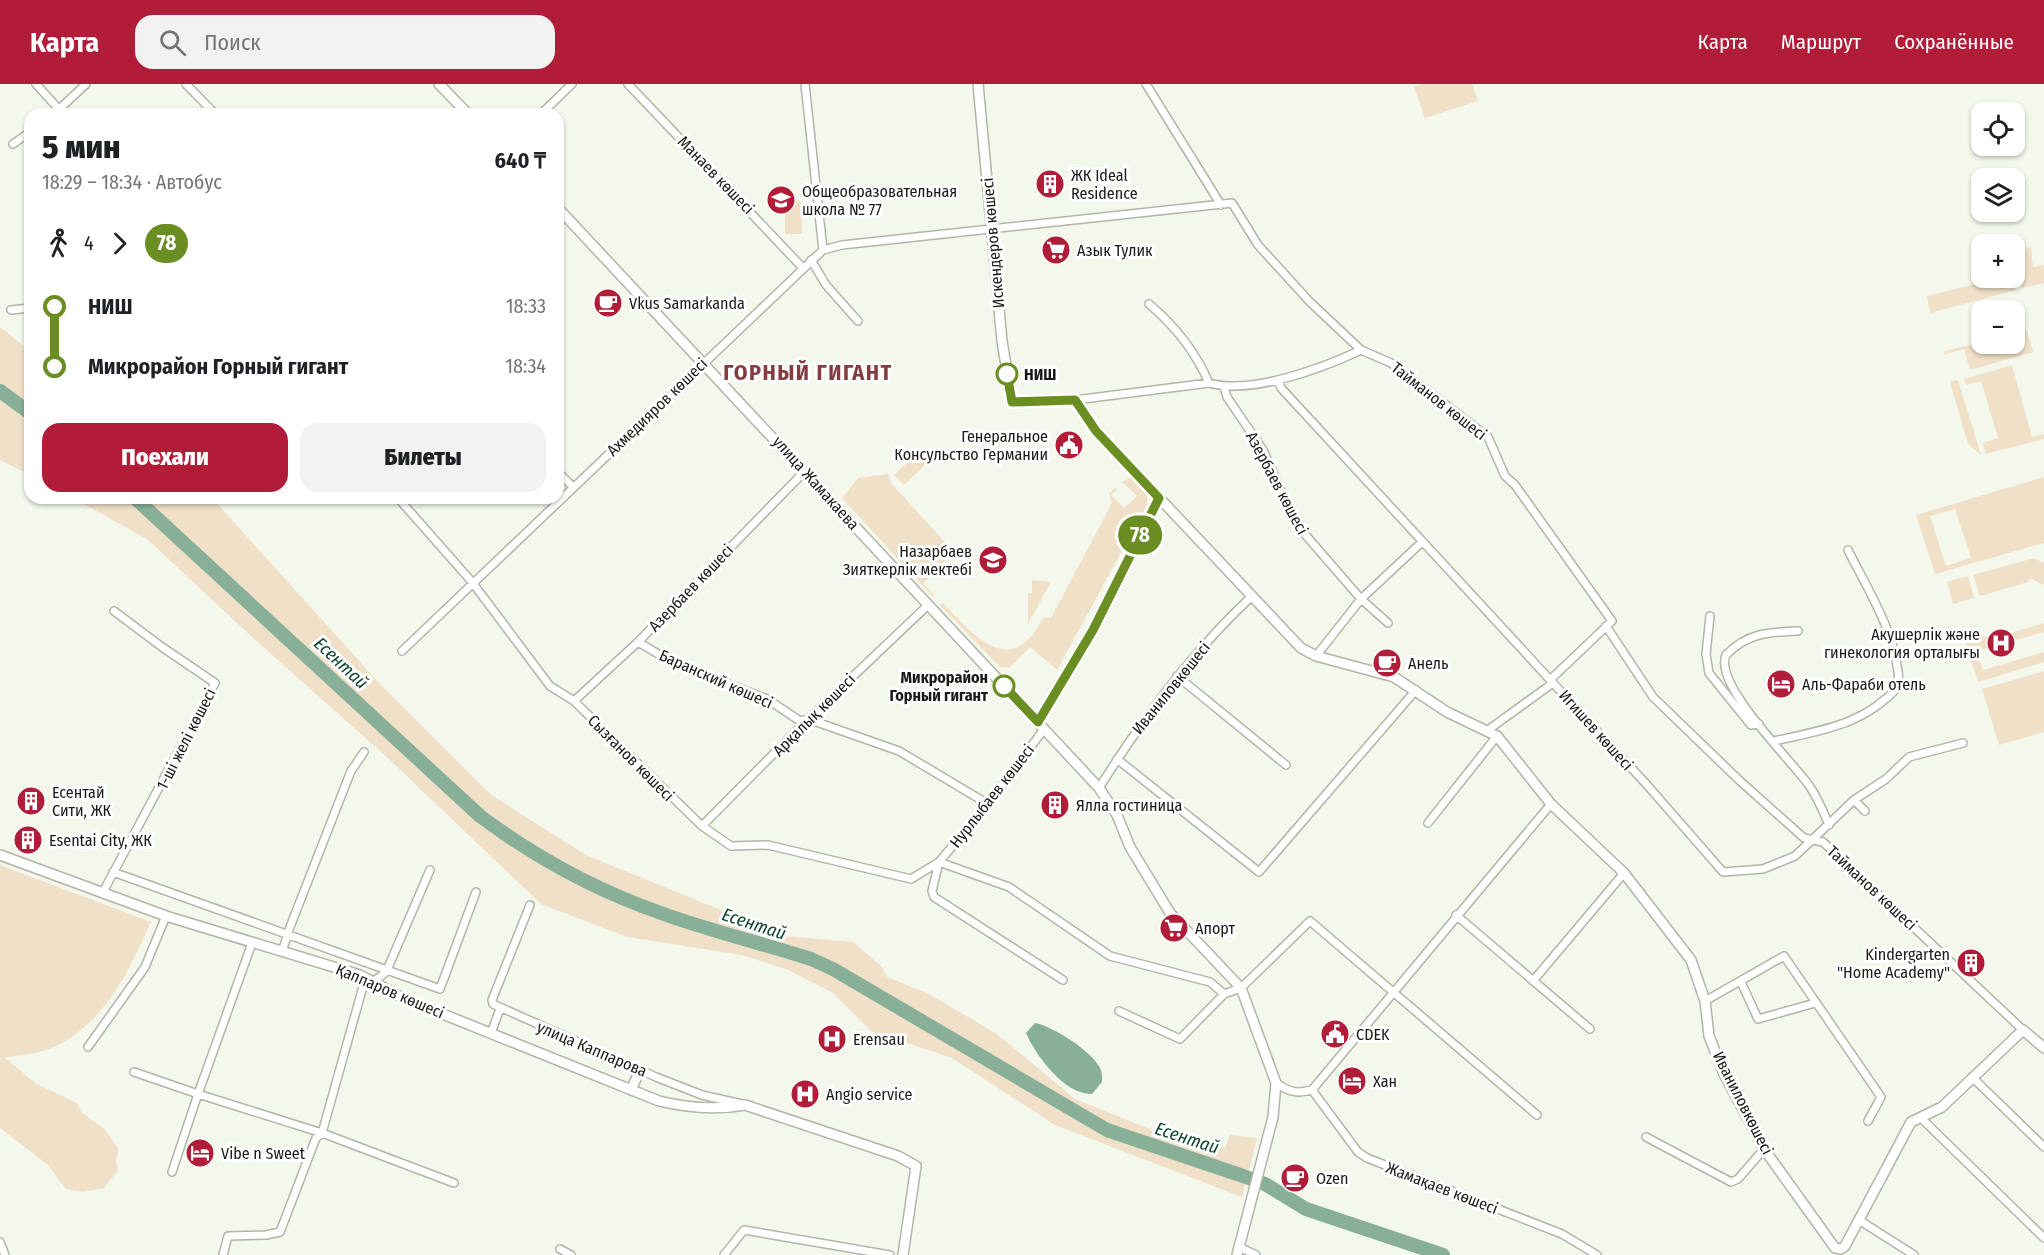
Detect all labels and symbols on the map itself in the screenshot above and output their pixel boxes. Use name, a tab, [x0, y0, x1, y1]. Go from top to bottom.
street label: Манаев көшесі	[674, 132, 758, 218]
place label: ЖК Ideal Residence	[1071, 166, 1138, 203]
building icon: ЖК Ideal Residence	[1034, 168, 1066, 200]
street label: Искендеров көшесі	[978, 177, 1008, 309]
place label: Общеобразовательная школа № 77	[802, 182, 957, 219]
school or university icon: Общеобразовательная школа № 77	[765, 184, 797, 216]
supermarket icon: Азык Тулик	[1040, 234, 1072, 266]
place label: Азык Тулик	[1077, 241, 1153, 260]
cafe icon: Vkus Samarkanda	[592, 287, 624, 319]
place label: Vkus Samarkanda	[629, 294, 745, 313]
street label: Ахмедияров көшесі	[603, 354, 711, 460]
street label: Тайманов көшесі	[1388, 358, 1490, 444]
district label: ГОРНЫЙ ГИГАНТ	[723, 359, 893, 386]
marker: НИШ	[996, 363, 1018, 385]
place label: НИШ	[1024, 365, 1056, 384]
place label: Генеральное Консульство Германии	[894, 427, 1048, 464]
street label: Азербаев көшесі	[1242, 428, 1312, 538]
public building icon: Генеральное Консульство Германии	[1053, 429, 1085, 461]
street label: улица Жамакаева	[769, 432, 863, 534]
line badge: 78	[1113, 516, 1167, 554]
street label: Азербаев көшесі	[645, 541, 737, 635]
place label: Назарбаев Зияткерлік мектебі	[843, 542, 972, 579]
school or university icon: Назарбаев Зияткерлік мектебі	[977, 544, 1009, 576]
place label: Акушерлік және гинекология орталығы	[1824, 625, 1980, 662]
hospital icon: Акушерлік және гинекология орталығы	[1985, 627, 2017, 659]
water label: Есентай	[309, 632, 373, 694]
street label: Иваниловкөшесі	[1128, 638, 1214, 738]
street label: Баранский көшесі	[656, 645, 776, 713]
cafe icon: Анель	[1371, 647, 1403, 679]
place label: Анель	[1408, 654, 1448, 673]
place label: Микрорайон Горный гигант	[890, 668, 988, 705]
hotel icon: Аль-Фараби отель	[1765, 668, 1797, 700]
street label: Арқалық көшесі	[769, 670, 859, 760]
marker: Микрорайон Горный гигант	[993, 675, 1015, 697]
place label: Аль-Фараби отель	[1802, 675, 1926, 694]
street label: 1-ші желі көшесі	[152, 685, 220, 793]
street label: Игишев көшесі	[1555, 686, 1637, 774]
street label: Сызғанов көшесі	[584, 711, 678, 805]
street label: Нурлыбаев көшесі	[946, 741, 1038, 851]
place label: Есентай Сити, ЖК	[52, 783, 112, 820]
building icon: Есентай Сити, ЖК	[15, 785, 47, 817]
building icon: Ялла гостиница	[1039, 789, 1071, 821]
place label: Ялла гостиница	[1076, 796, 1183, 815]
building icon: Esentai City, ЖК	[12, 824, 44, 856]
place label: Esentai City, ЖК	[49, 831, 152, 850]
street label: Тайманов көшесі	[1823, 842, 1921, 934]
water label: Есентай	[719, 903, 789, 945]
supermarket icon: Апорт	[1158, 912, 1190, 944]
place label: Апорт	[1195, 919, 1235, 938]
place label: Kindergarten "Home Academy"	[1837, 945, 1950, 982]
building icon: Kindergarten "Home Academy"	[1955, 947, 1987, 979]
street label: Қаппаров көшесі	[333, 960, 447, 1022]
street label: улица Каппарова	[534, 1017, 650, 1081]
public building icon: CDEK	[1319, 1018, 1351, 1050]
hospital icon: Erensau	[816, 1023, 848, 1055]
place label: CDEK	[1356, 1025, 1390, 1044]
place label: Erensau	[853, 1030, 905, 1049]
street label: Иваниловкөшесі	[1709, 1048, 1777, 1158]
hotel icon: Хан	[1336, 1065, 1368, 1097]
place label: Хан	[1373, 1072, 1397, 1091]
hospital icon: Angio service	[789, 1078, 821, 1110]
place label: Angio service	[826, 1085, 913, 1104]
water label: Есентай	[1152, 1117, 1222, 1159]
hotel icon: Vibe n Sweet	[184, 1137, 216, 1169]
place label: Vibe n Sweet	[221, 1144, 306, 1163]
street label: Жамақаев көшесі	[1383, 1158, 1501, 1218]
cafe icon: Ozen	[1279, 1162, 1311, 1194]
place label: Ozen	[1316, 1169, 1348, 1188]

